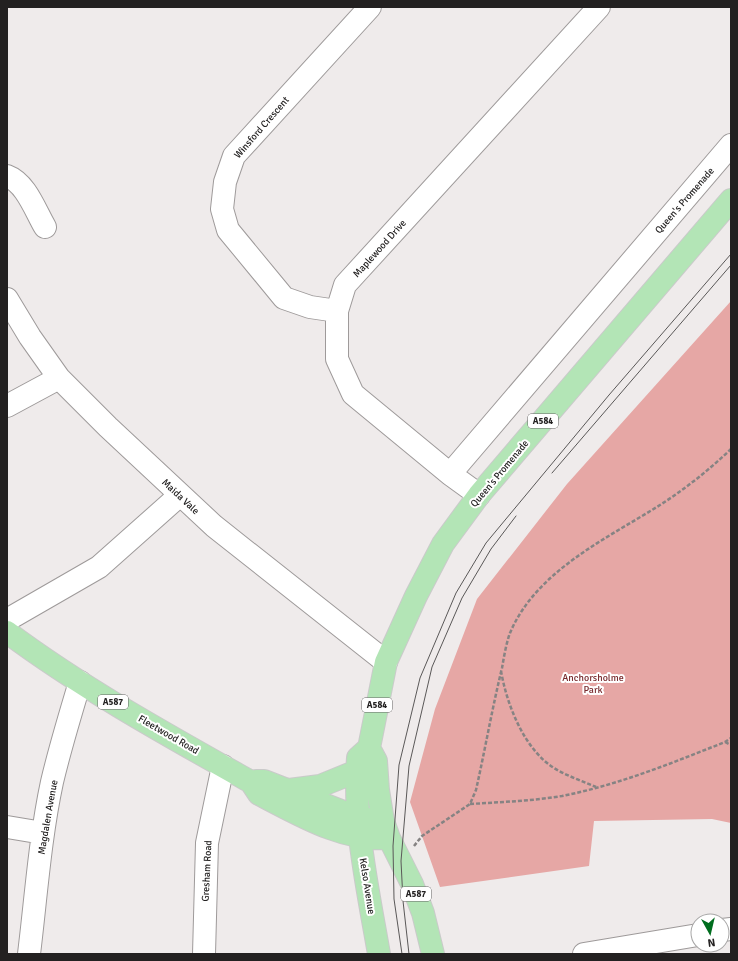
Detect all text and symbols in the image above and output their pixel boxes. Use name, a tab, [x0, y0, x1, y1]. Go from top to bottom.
street label: Winsford Crescent	[232, 94, 292, 161]
street label: Queen's Promenade	[653, 165, 717, 236]
street label: Maplewood Drive	[351, 217, 409, 280]
road number: A584	[528, 414, 558, 428]
street label: Queen's Promenade	[468, 438, 531, 510]
street label: Maida Vale	[159, 476, 201, 517]
park label: Anchorsholme Park	[562, 672, 624, 696]
road number: A587	[98, 695, 128, 709]
road number: A584	[362, 698, 392, 712]
street label: Fleetwood Road	[136, 713, 201, 757]
street label: Magdalen Avenue	[36, 779, 60, 855]
street label: Gresham Road	[199, 840, 215, 902]
street label: Kelso Avenue	[357, 857, 377, 915]
road number: A587	[401, 887, 431, 901]
north arrow	[690, 913, 730, 953]
text: N	[707, 935, 716, 949]

